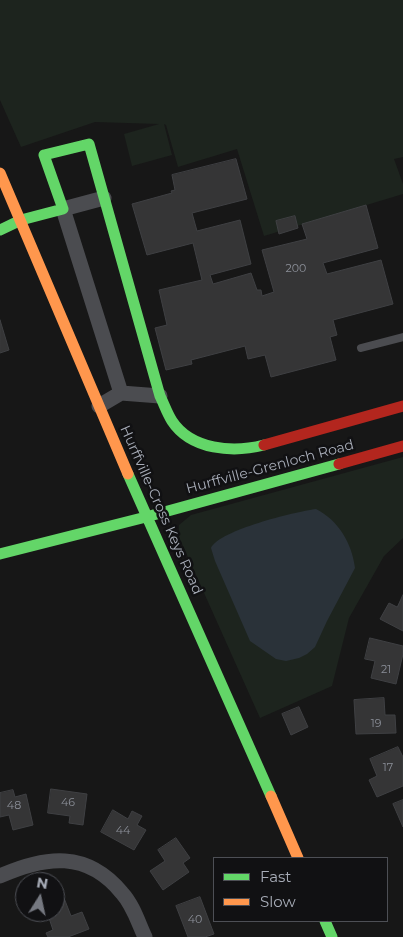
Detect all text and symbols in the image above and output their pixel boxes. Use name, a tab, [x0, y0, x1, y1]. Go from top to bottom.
house number: 200	[286, 262, 306, 276]
street label: Hurffville-Cross Keys Road	[116, 423, 206, 597]
street label: Hurffville-Grenloch Road	[184, 436, 356, 498]
house number: 21	[381, 663, 391, 677]
house number: 19	[371, 717, 381, 731]
house number: 17	[383, 761, 393, 775]
house number: 46	[61, 796, 75, 810]
house number: 48	[7, 799, 21, 813]
house number: 44	[116, 824, 130, 838]
legend	[213, 857, 388, 922]
text: Fast	[260, 867, 291, 886]
north arrow	[15, 872, 65, 922]
text: N	[35, 873, 50, 893]
text: Slow	[260, 892, 296, 911]
house number: 40	[188, 913, 202, 927]

